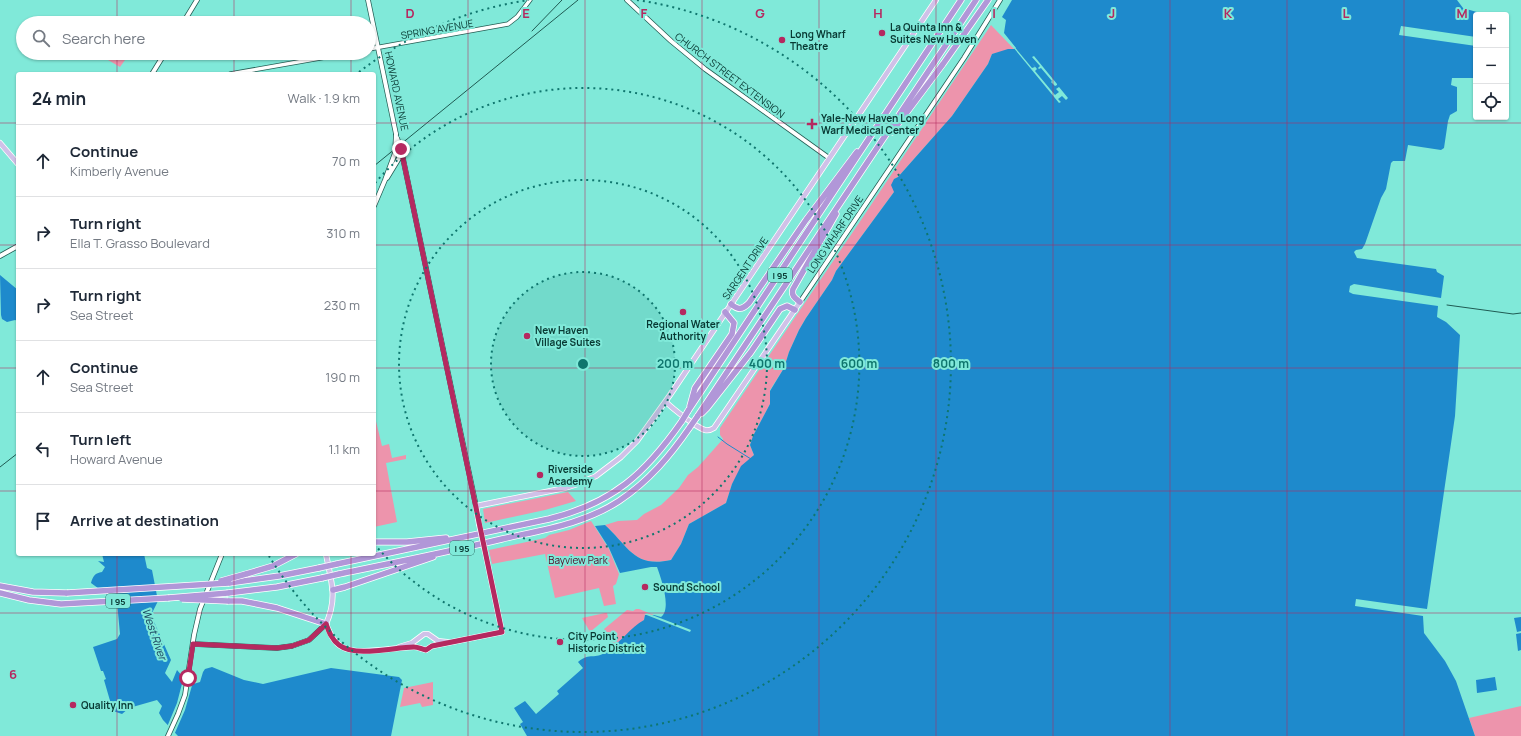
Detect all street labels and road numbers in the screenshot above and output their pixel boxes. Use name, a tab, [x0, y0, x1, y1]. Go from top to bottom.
street label: SPRING AVENUE	[400, 16, 475, 42]
street label: CHURCH STREET EXTENSION	[672, 29, 788, 121]
street label: HOWARD AVENUE	[382, 50, 412, 132]
street label: LONG WHARF DRIVE	[804, 192, 866, 276]
street label: SARGENT DRIVE	[719, 234, 771, 302]
road number: I 95	[768, 268, 792, 282]
road number: I 95	[450, 541, 474, 555]
road number: I 95	[106, 594, 130, 608]

